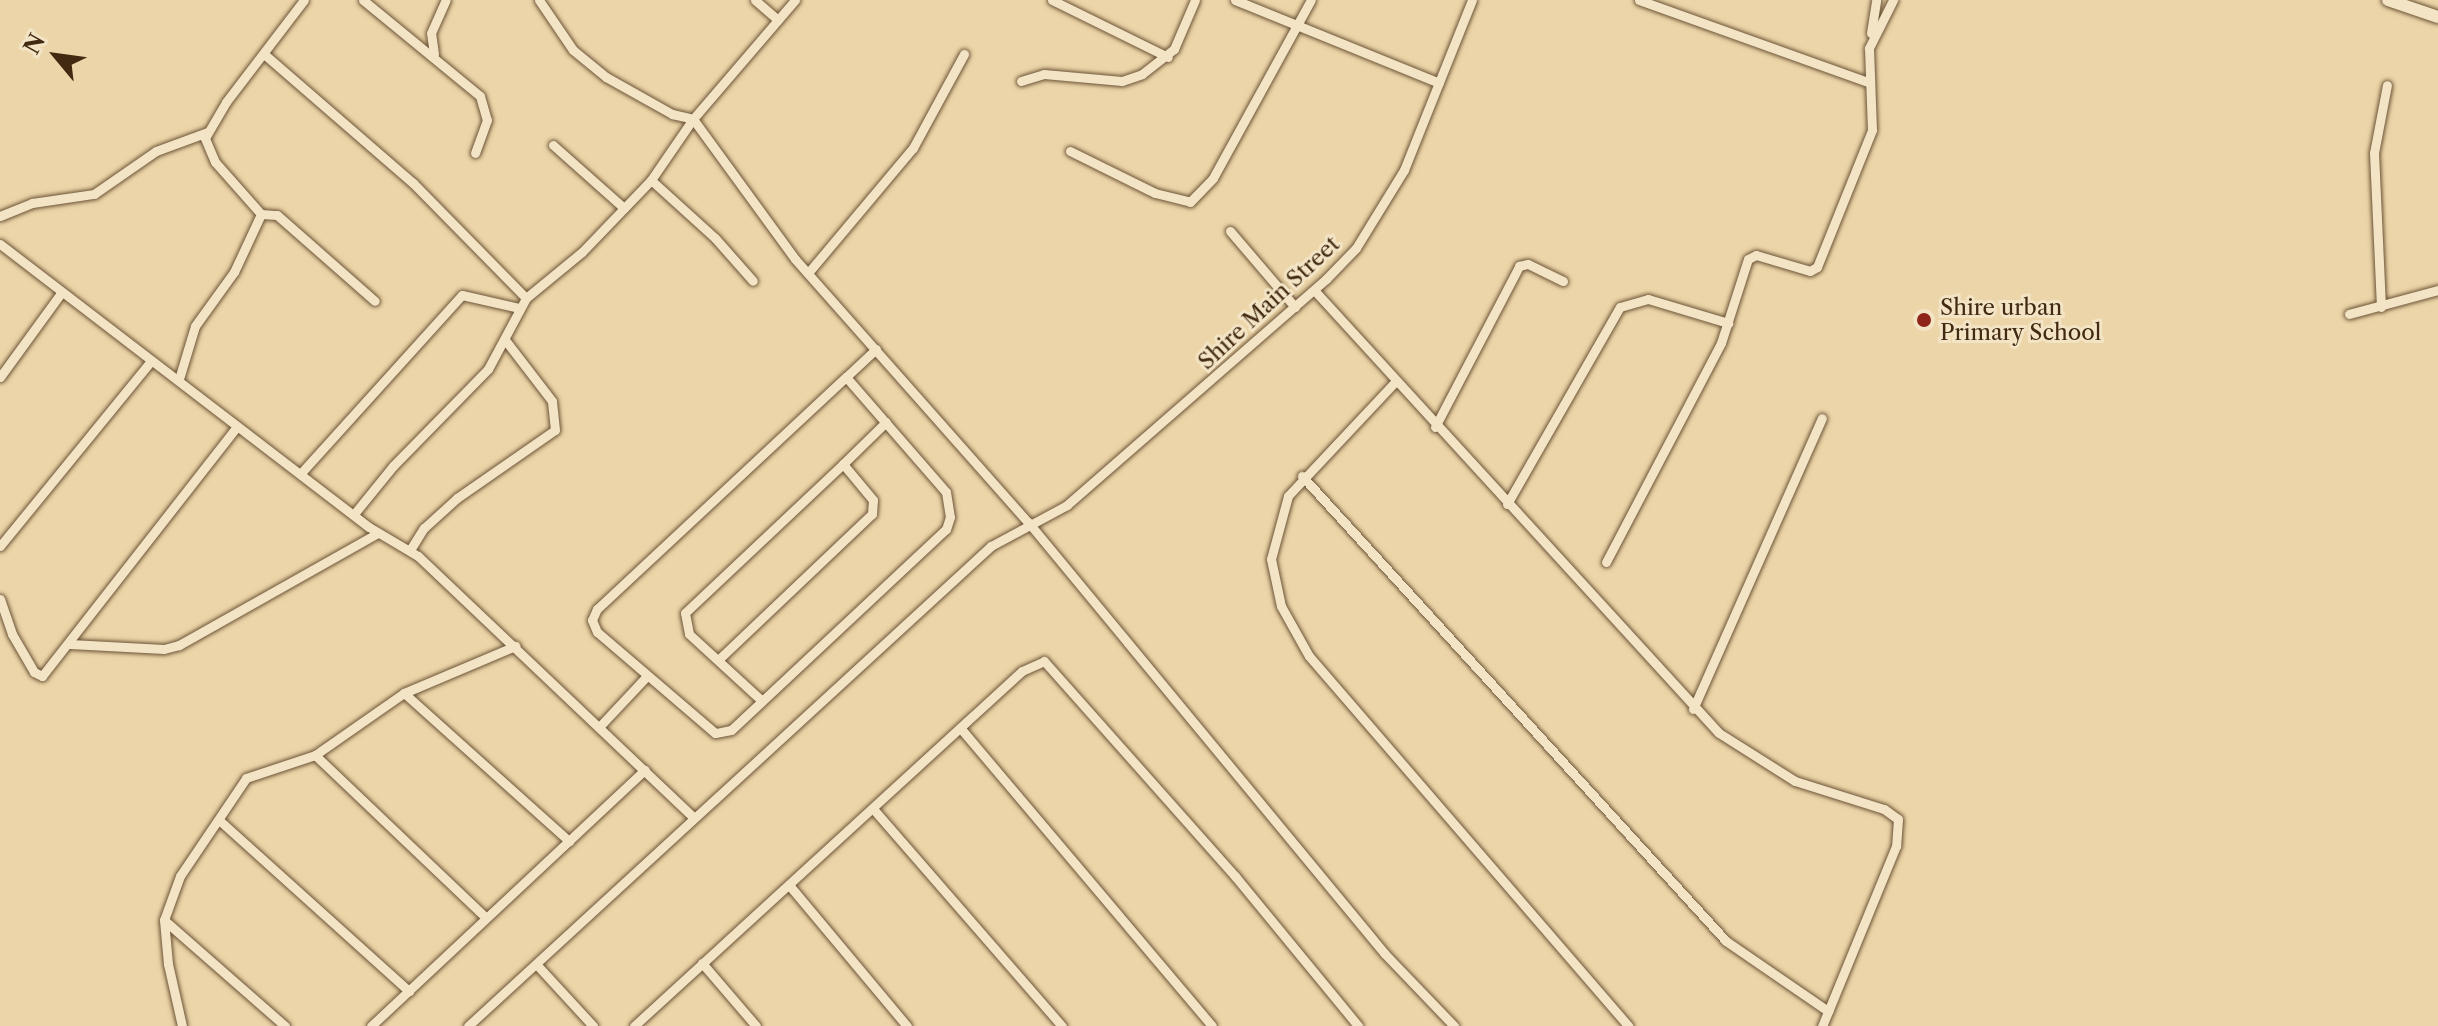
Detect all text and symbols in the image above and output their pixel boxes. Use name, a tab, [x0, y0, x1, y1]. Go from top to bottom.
north arrow	[16, 16, 96, 96]
text: N	[18, 29, 51, 59]
street label: Shire Main Street	[1193, 231, 1345, 375]
place label: Shire urban Primary School	[1940, 294, 2102, 346]
marker: Shire urban Primary School	[1915, 311, 1933, 329]

